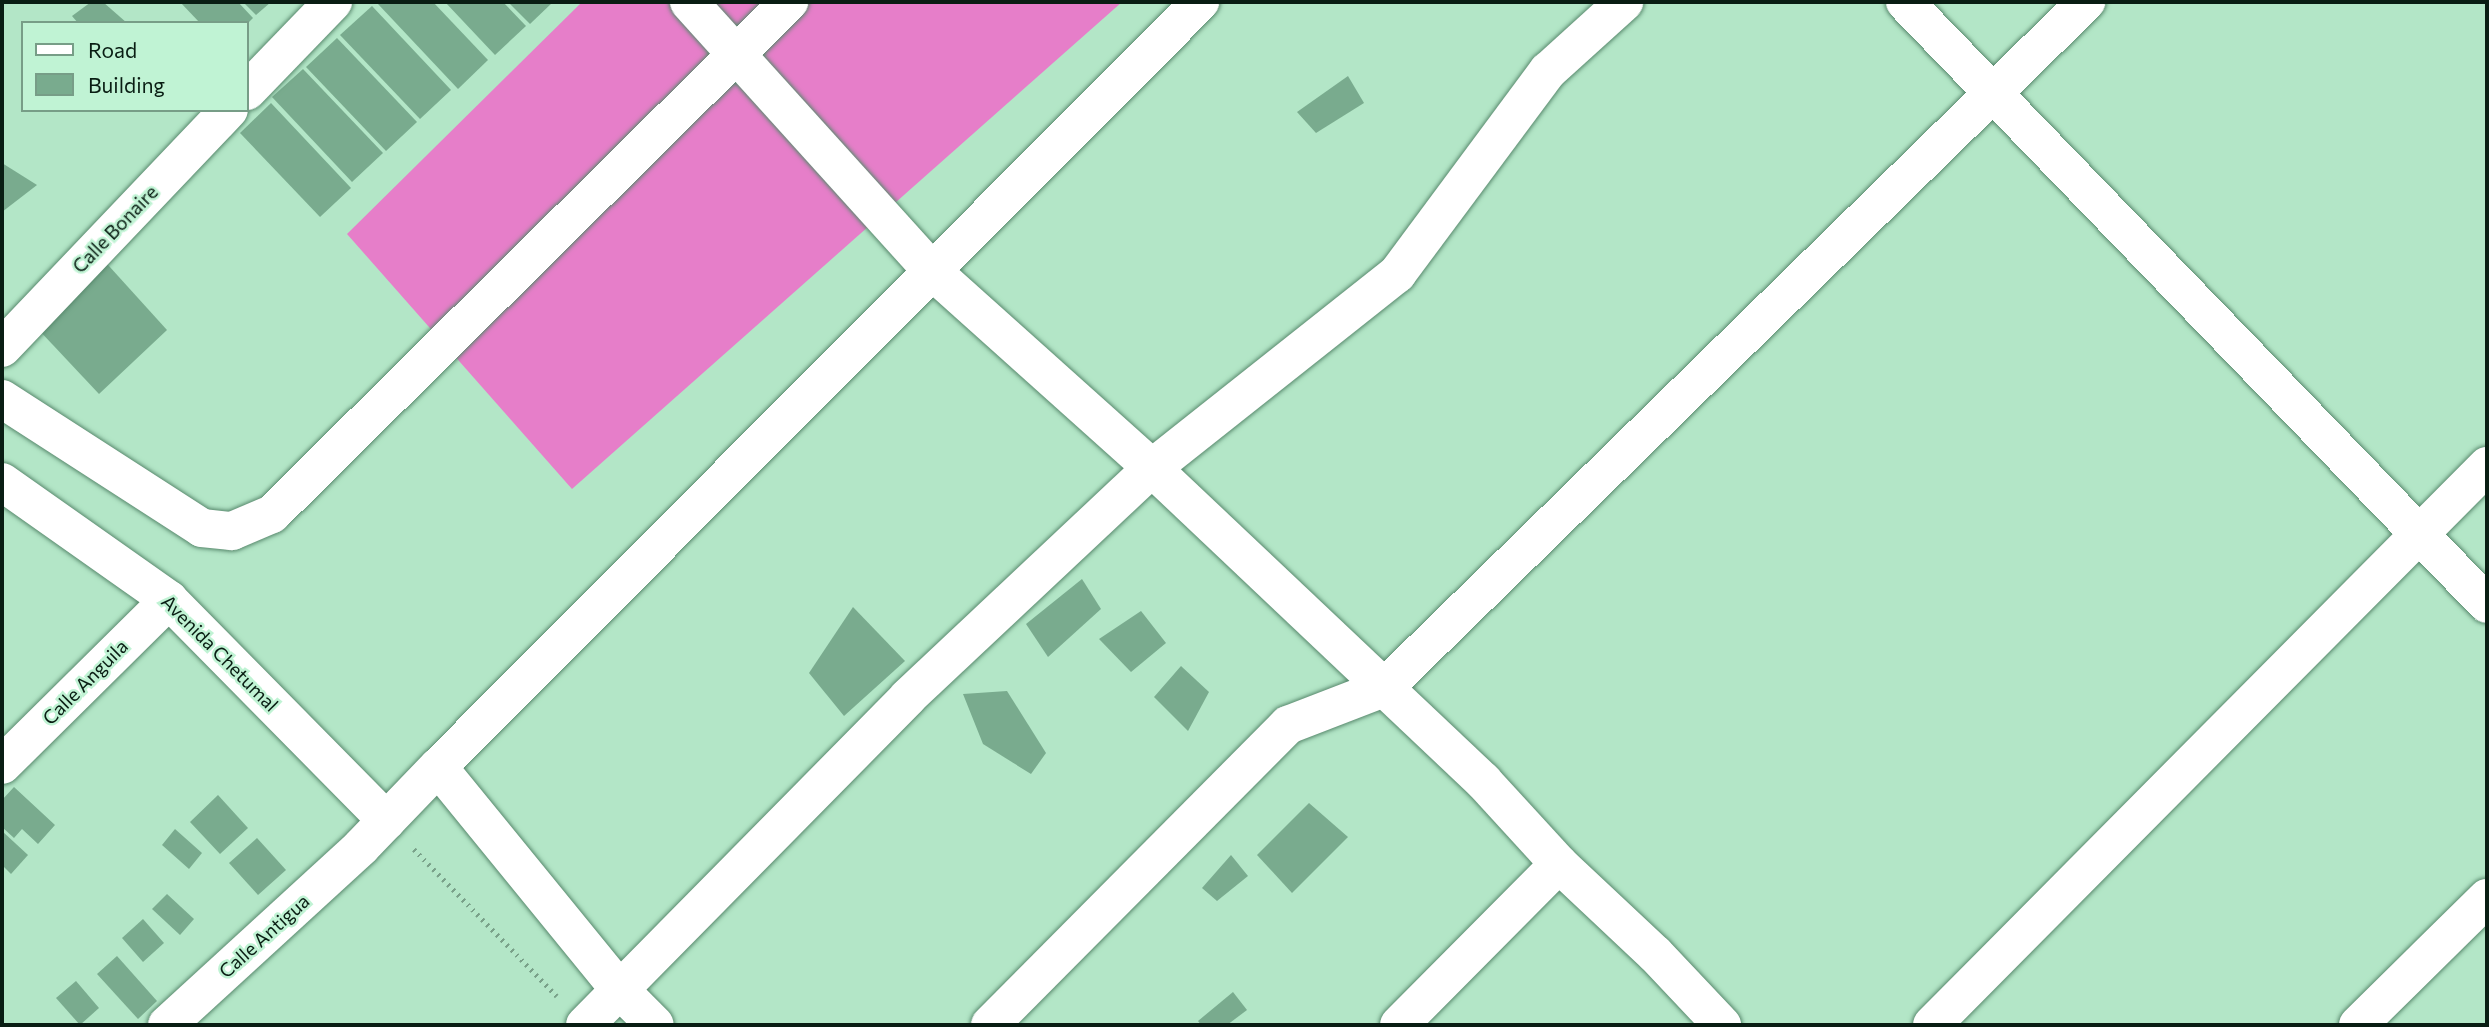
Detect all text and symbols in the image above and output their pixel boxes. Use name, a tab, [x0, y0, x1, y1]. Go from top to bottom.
legend	[21, 21, 248, 112]
text: Road	[88, 37, 137, 62]
text: Building	[88, 72, 165, 97]
street label: Calle Bonaire	[68, 180, 162, 278]
street label: Avenida Chetumal	[157, 590, 283, 716]
street label: Calle Anguila	[38, 635, 132, 729]
street label: Calle Antigua	[214, 889, 314, 983]

